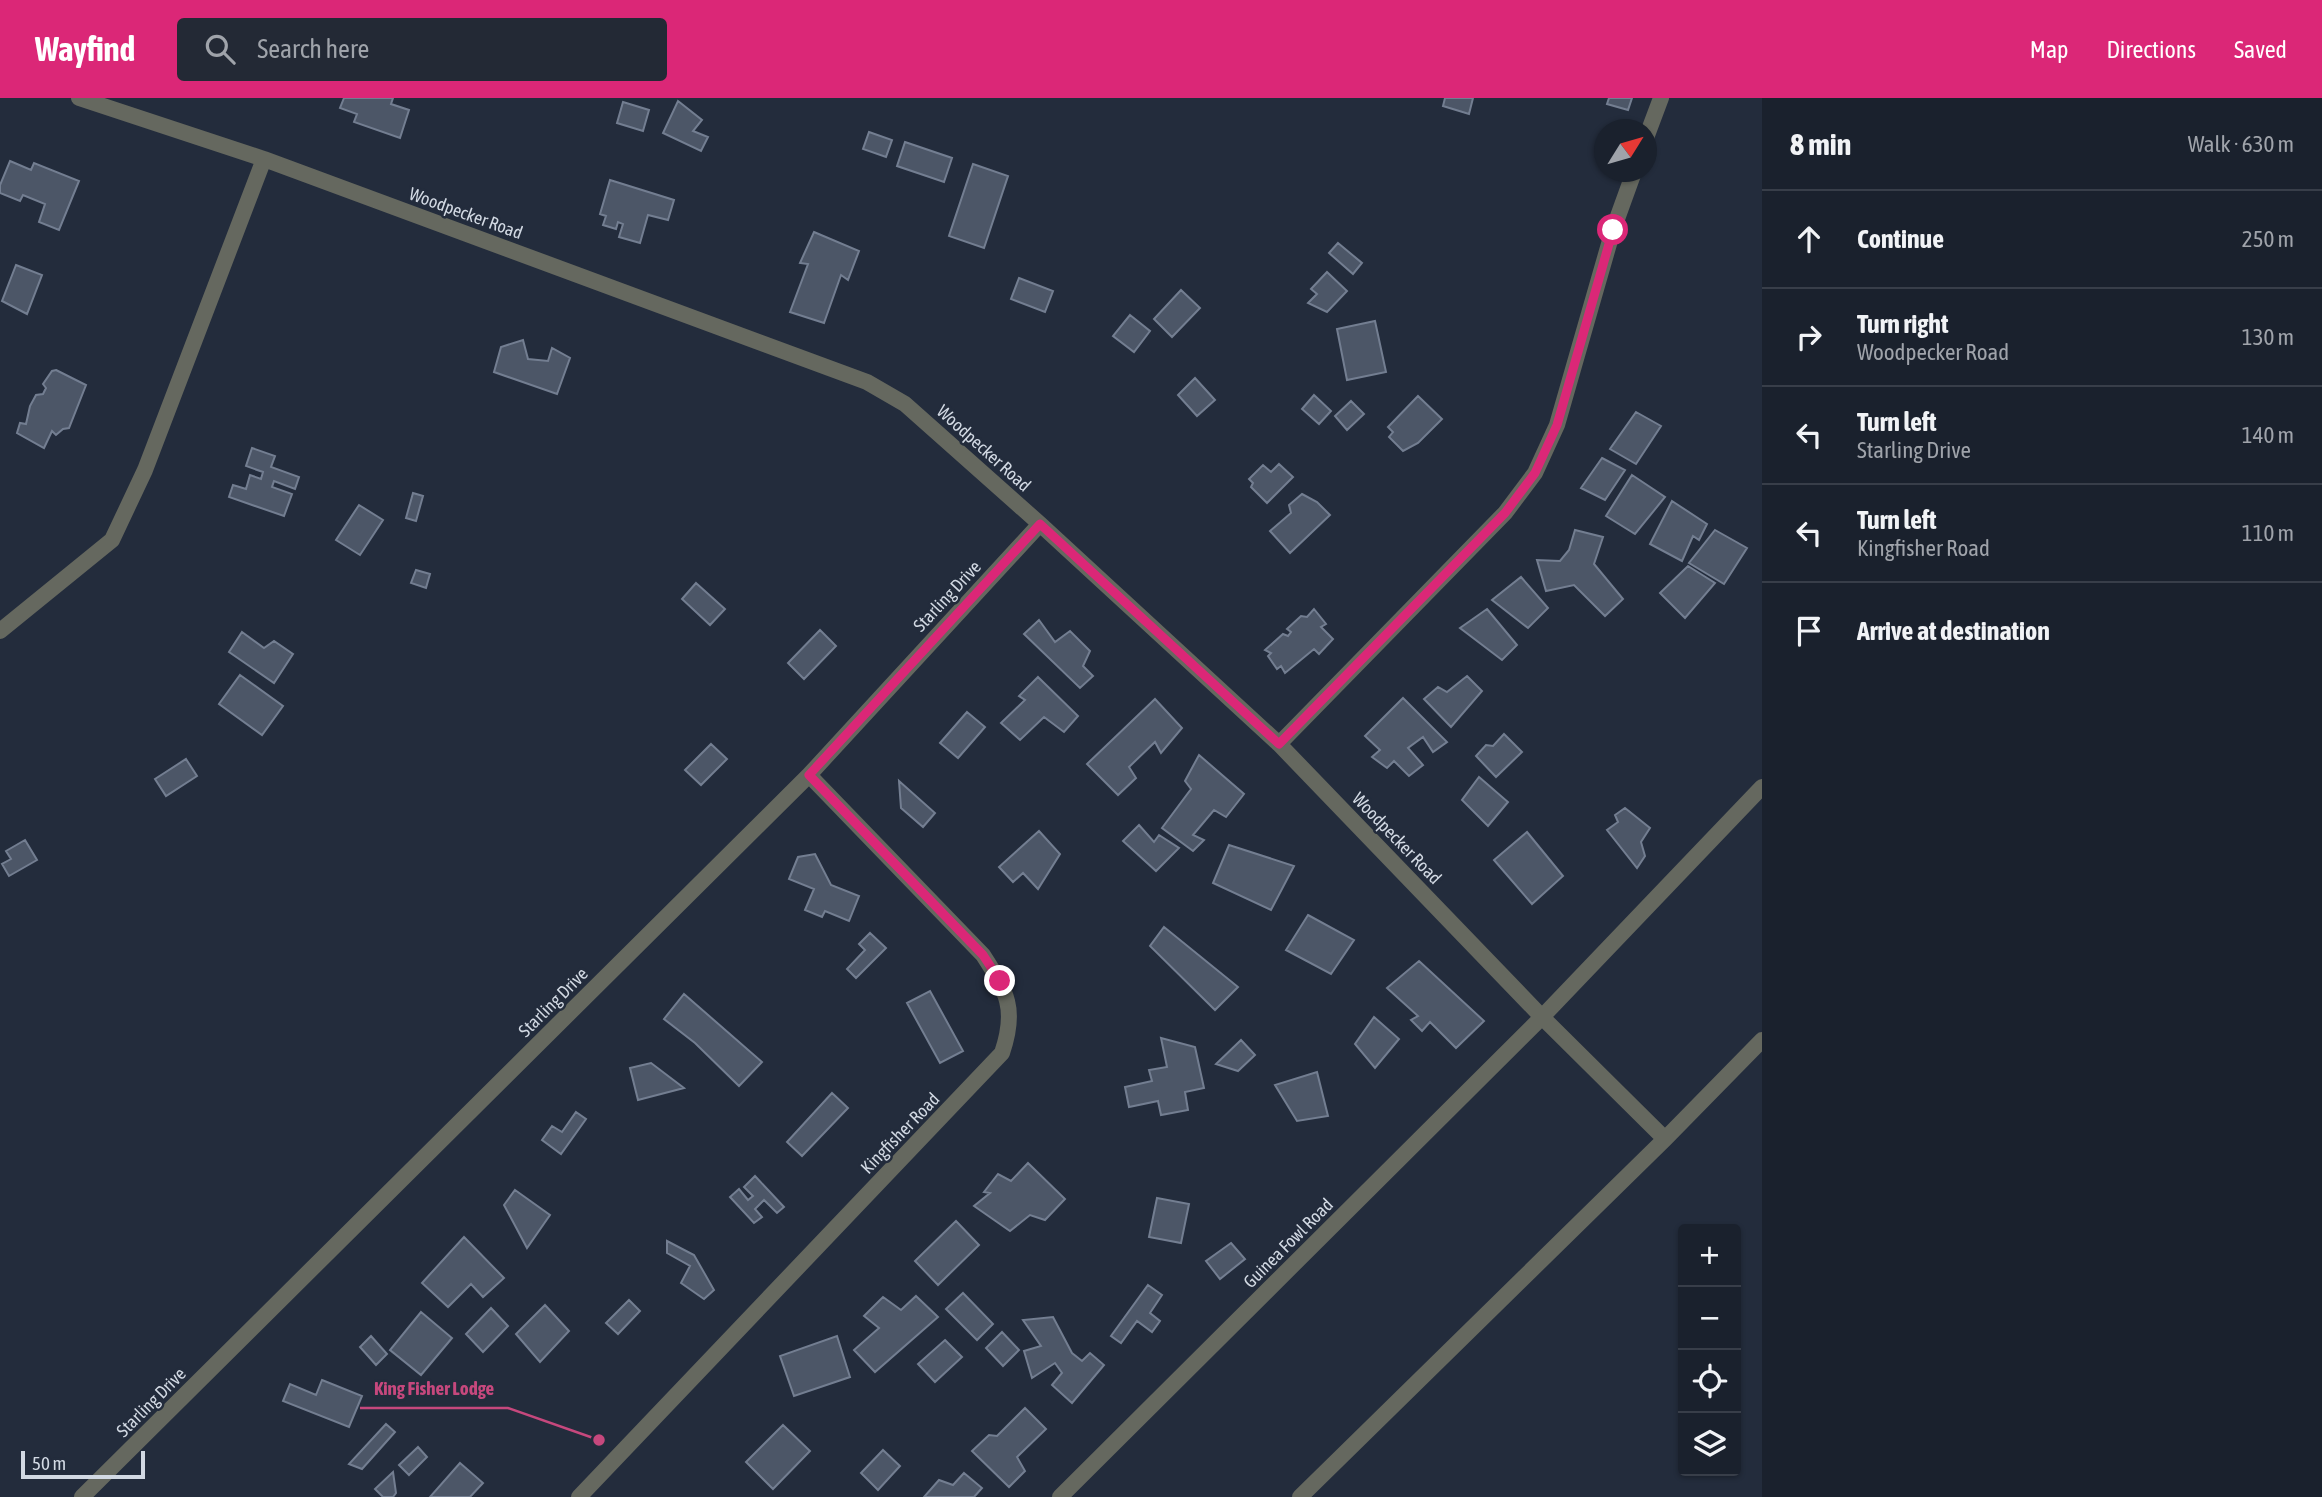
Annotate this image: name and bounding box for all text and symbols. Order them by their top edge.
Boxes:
search box [177,18,667,81]
text: Wayfind [35,30,135,68]
icon: search [201,30,239,68]
text: Search here [257,34,369,64]
text: Map [2030,36,2068,63]
text: Directions [2106,36,2196,63]
text: Saved [2234,36,2287,63]
north arrow [1594,119,1657,182]
text: 8 min [1790,127,1851,161]
text: Walk · 630 m [2188,131,2294,157]
street label: Woodpecker Road [406,183,526,243]
route start [1597,214,1628,245]
icon: ahead [1790,220,1828,258]
text: Continue [1857,224,1944,254]
text: 250 m [2242,226,2294,252]
text: Turn right [1857,309,1948,339]
icon: right [1790,318,1828,356]
text: 130 m [2242,324,2294,350]
text: Woodpecker Road [1857,339,2009,365]
street label: Woodpecker Road [933,400,1035,496]
text: Turn left [1857,407,1937,437]
icon: left [1790,416,1828,454]
text: 140 m [2242,422,2294,448]
text: Starling Drive [1857,437,1971,463]
text: Turn left [1857,505,1937,535]
icon: left [1790,514,1828,552]
text: 110 m [2242,520,2294,546]
text: Kingfisher Road [1857,535,1990,561]
street label: Starling Drive [909,556,985,636]
icon: arrive [1790,612,1828,650]
text: Arrive at destination [1857,616,2050,646]
street label: Woodpecker Road [1348,788,1446,888]
street label: Starling Drive [514,963,592,1041]
route end [984,965,1015,996]
street label: Kingfisher Road [856,1088,944,1178]
street label: Guinea Fowl Road [1239,1194,1337,1292]
map controls [1678,1224,1741,1476]
button: + [1678,1224,1741,1287]
button: − [1678,1287,1741,1350]
button: locate [1678,1350,1741,1413]
street label: Starling Drive [112,1363,190,1441]
callout: King Fisher Lodge [360,1368,508,1408]
text: King Fisher Lodge [374,1377,494,1399]
button: layers [1678,1413,1741,1476]
scale bar [21,1448,145,1480]
text: 50 m [32,1452,66,1474]

